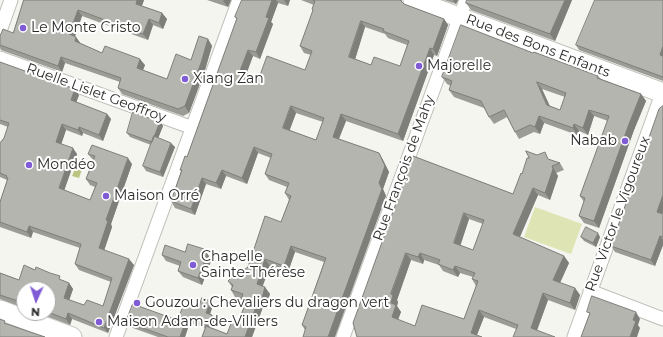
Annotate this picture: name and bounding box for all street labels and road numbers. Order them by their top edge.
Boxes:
street label: Rue des Bons Enfants [464,11,612,81]
street label: Ruelle Lislet Geoffroy [24,60,168,126]
street label: Rue François de Mahy [370,93,438,243]
street label: Rue Victor le Vigoureux [582,134,654,294]

